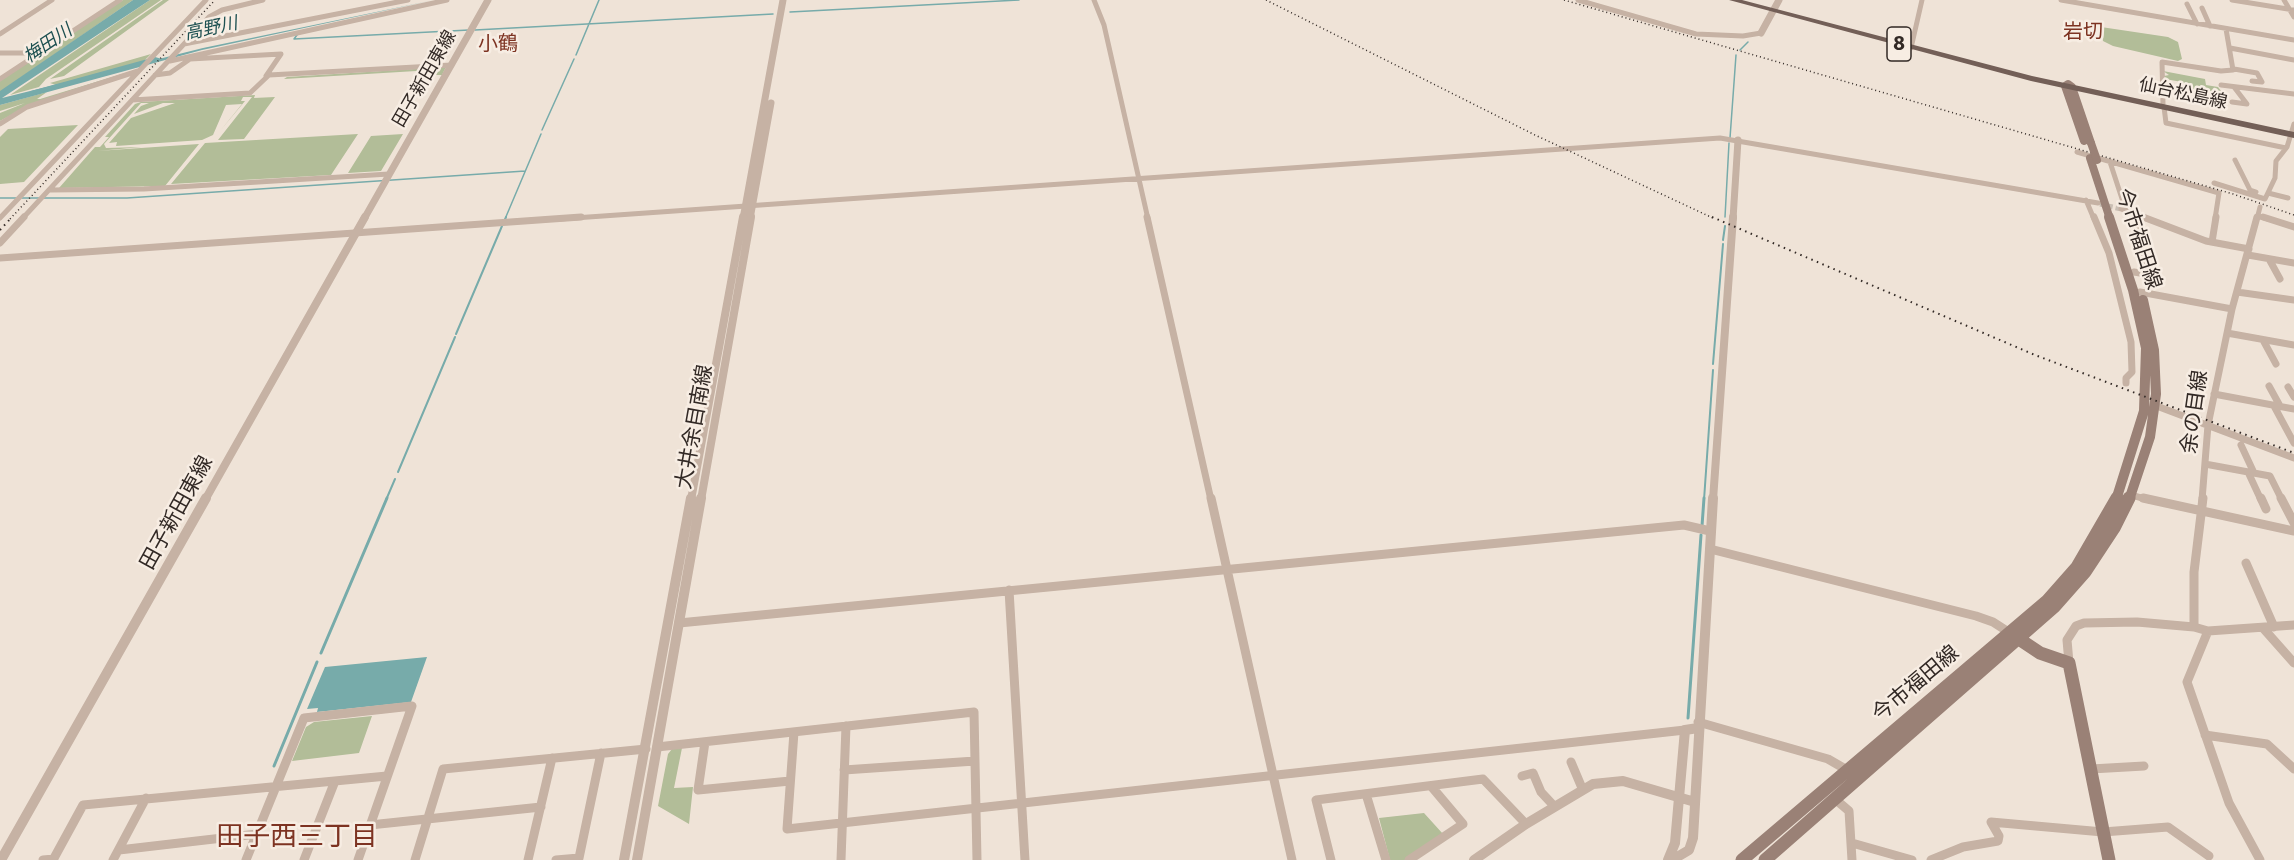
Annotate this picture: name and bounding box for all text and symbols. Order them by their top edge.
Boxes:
water label: 高野川 [182,13,240,45]
water label: 梅田川 [20,20,76,68]
district label: 岩切 [2063,20,2103,44]
street label: 田子新田東線 [389,27,461,131]
road number: 8 [1887,27,1911,61]
district label: 小鶴 [478,32,518,56]
street label: 仙台松島線 [2137,74,2229,114]
street label: 今市福田線 [2110,185,2166,293]
street label: 大井余目南線 [672,363,718,491]
street label: 余の目線 [2177,369,2213,455]
street label: 田子新田東線 [135,452,219,574]
street label: 今市福田線 [1868,641,1964,727]
district label: 田子西三丁目 [216,821,378,853]

